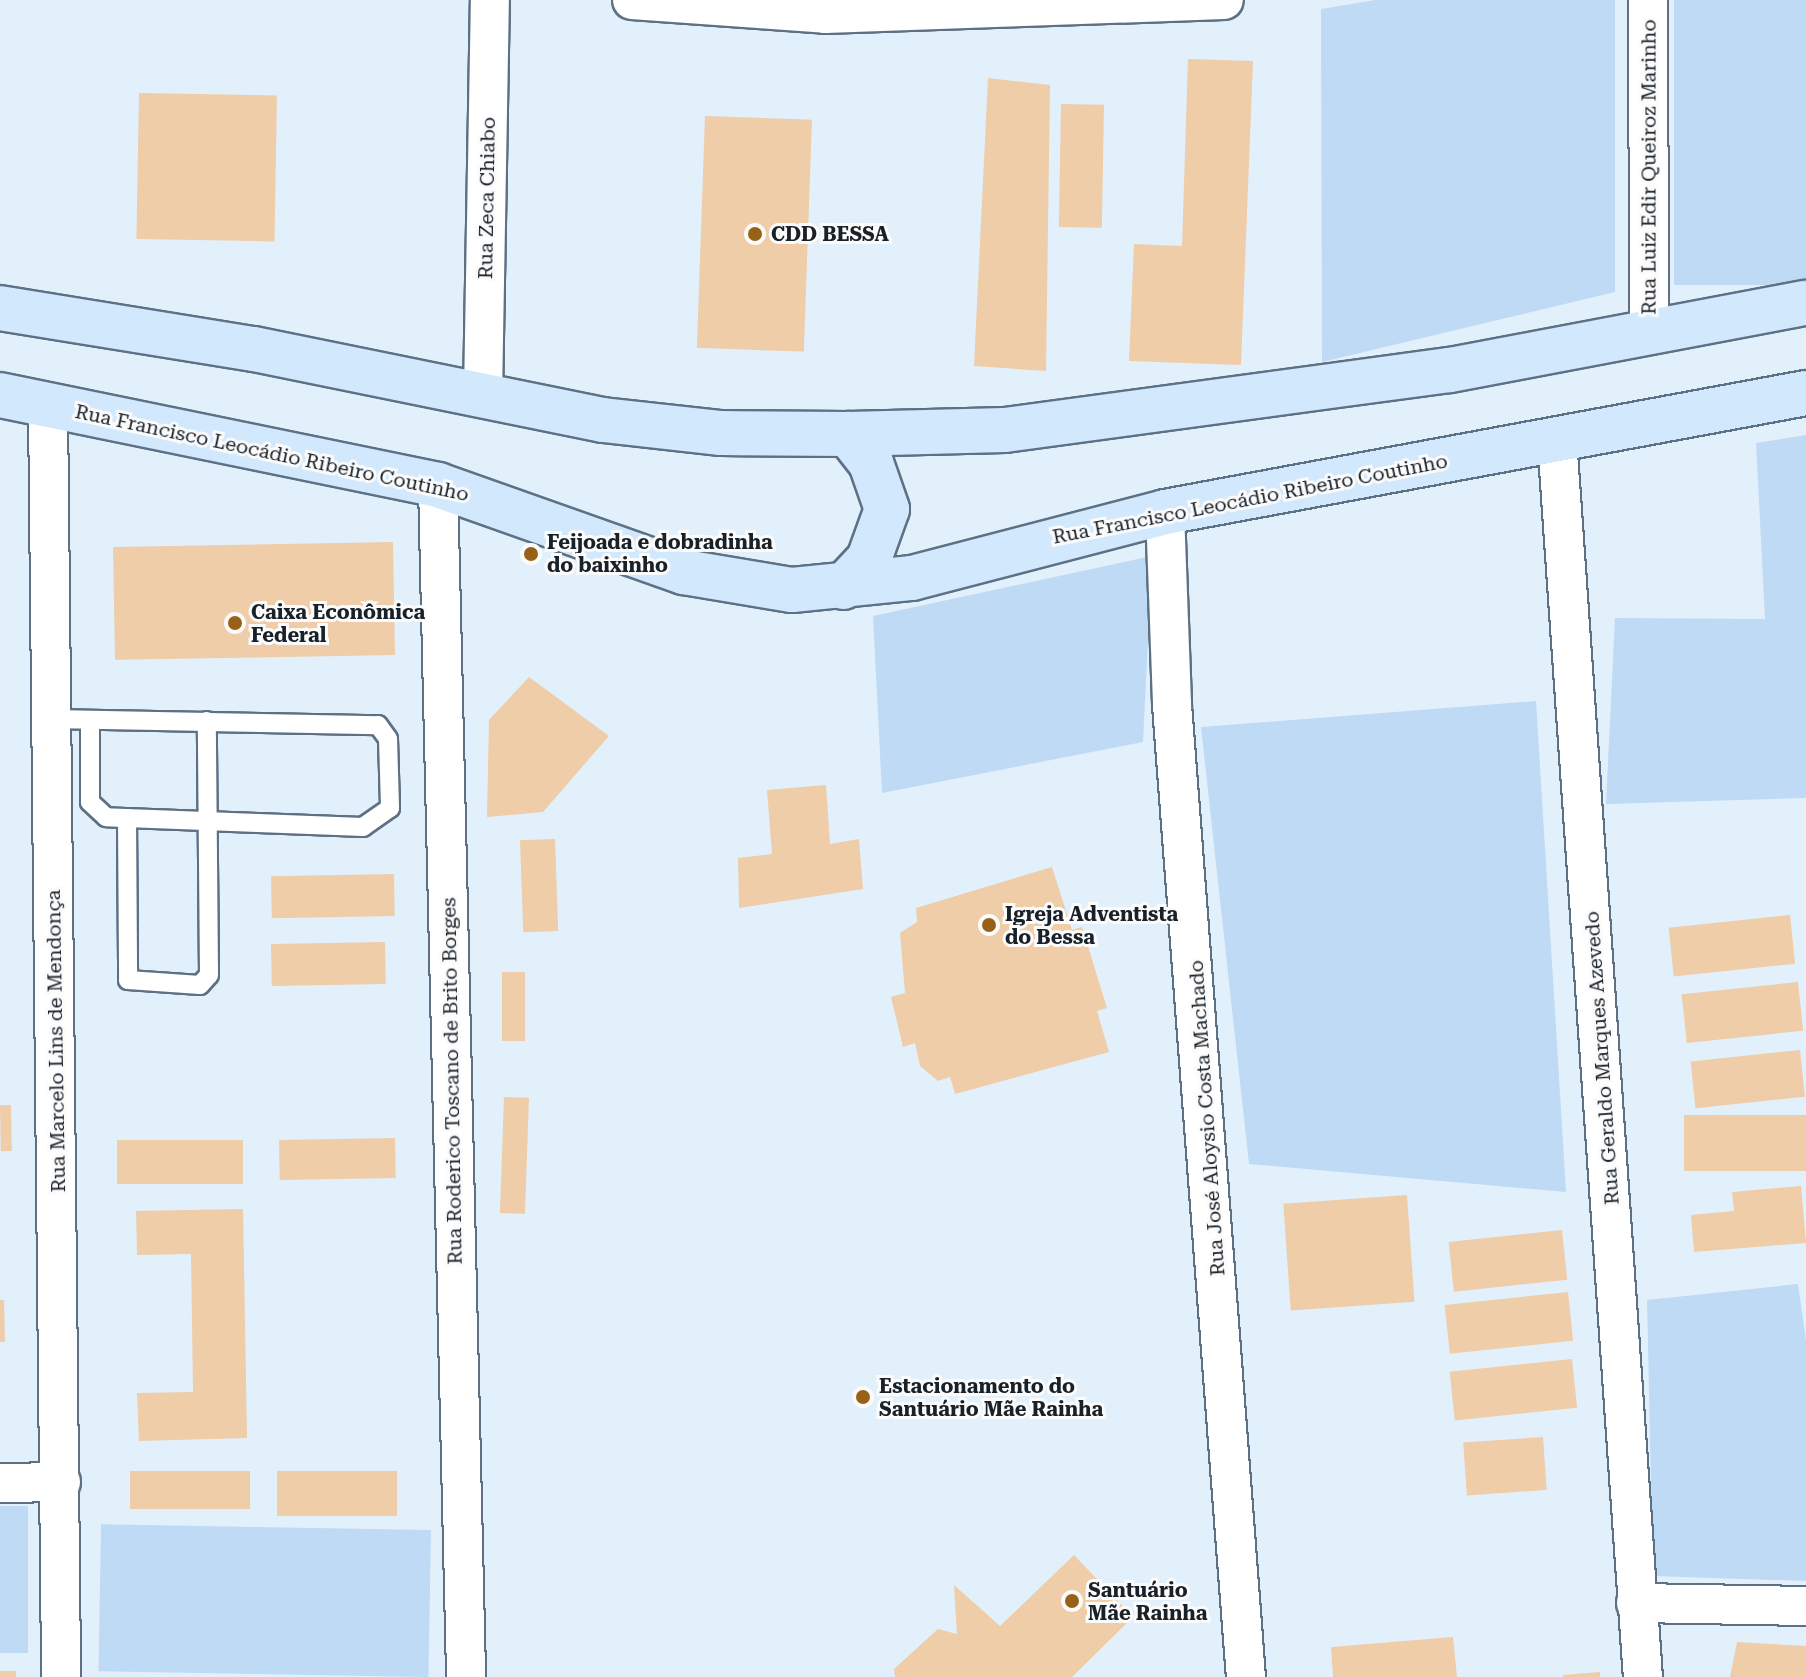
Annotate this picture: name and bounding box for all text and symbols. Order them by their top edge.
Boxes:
street label: Rua Luiz Edir Queiroz Marinho [1637,19,1661,315]
street label: Rua Zeca Chiabo [474,117,500,279]
place label: CDD BESSA [771,222,889,246]
marker: CDD BESSA [746,225,764,243]
street label: Rua Francisco Leocádio Ribeiro Coutinho [73,399,471,507]
street label: Rua Francisco Leocádio Ribeiro Coutinho [1050,449,1450,549]
place label: Feijoada e dobradinha do baixinho [547,530,773,577]
marker: Feijoada e dobradinha do baixinho [522,545,540,563]
place label: Caixa Econômica Federal [251,600,425,647]
marker: Caixa Econômica Federal [226,614,244,632]
street label: Rua Marcelo Lins de Mendonça [41,889,71,1193]
street label: Rua Roderico Toscano de Brito Borges [437,897,467,1265]
place label: Igreja Adventista do Bessa [1005,902,1178,949]
street label: Rua Geraldo Marques Azevedo [1580,910,1624,1206]
marker: Igreja Adventista do Bessa [980,916,998,934]
street label: Rua José Aloysio Costa Machado [1184,959,1230,1277]
place label: Estacionamento do Santuário Mãe Rainha [879,1374,1103,1421]
marker: Estacionamento do Santuário Mãe Rainha [854,1388,872,1406]
place label: Santuário Mãe Rainha [1088,1578,1207,1625]
marker: Santuário Mãe Rainha [1063,1592,1081,1610]

